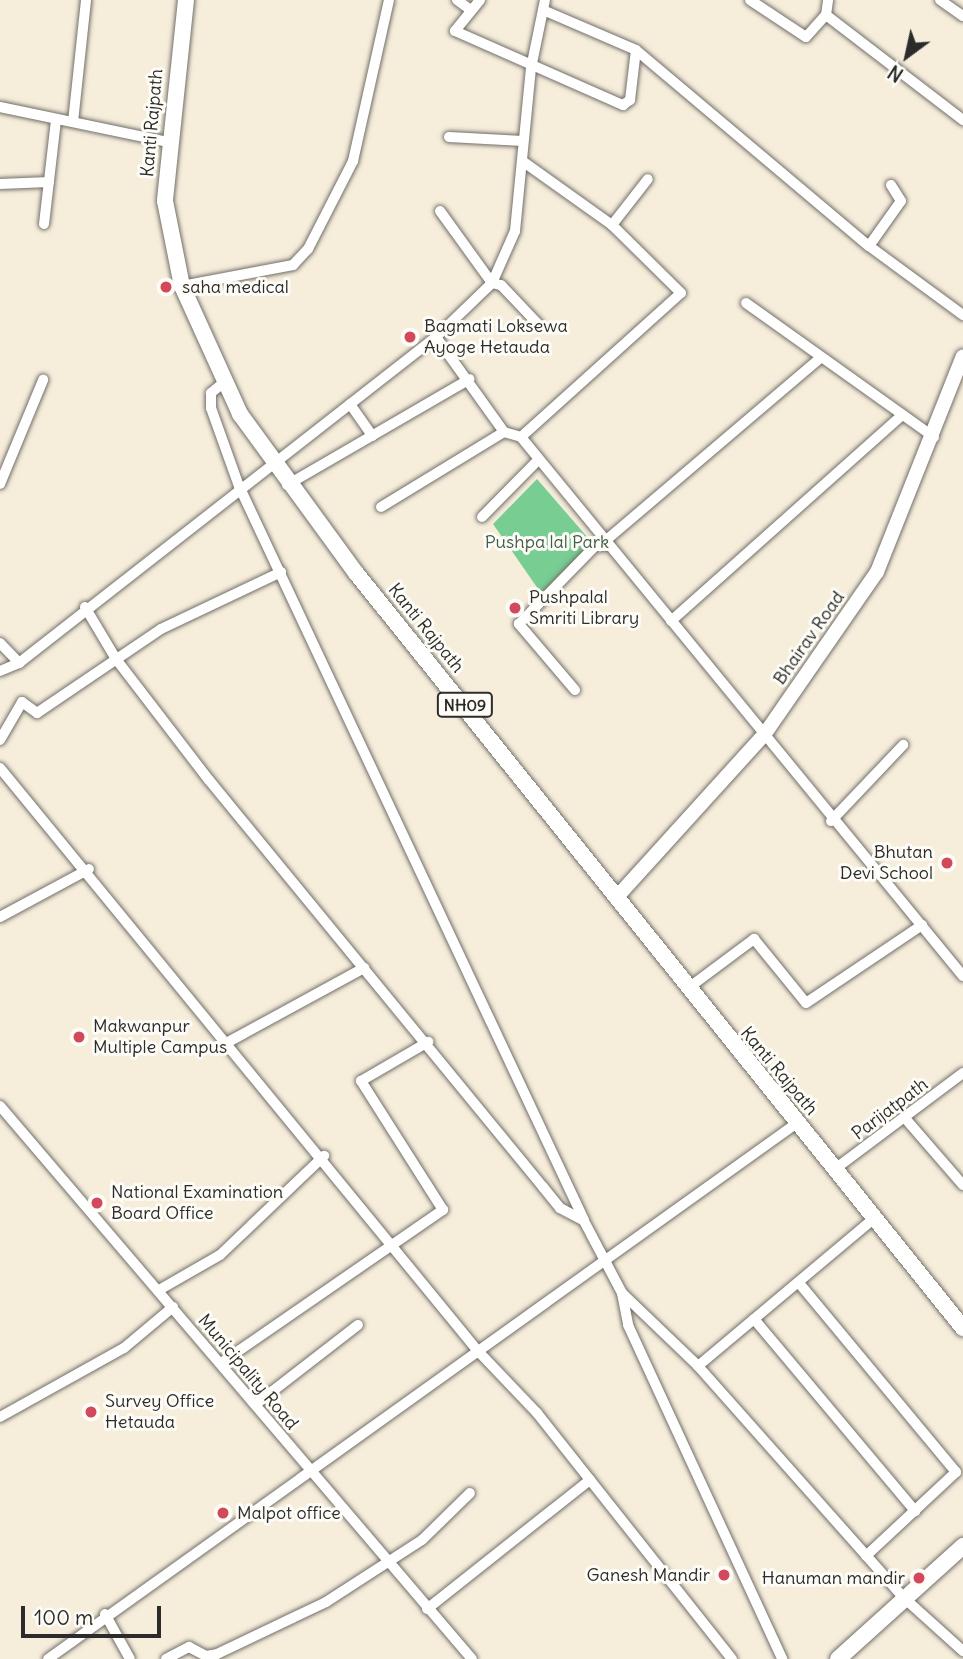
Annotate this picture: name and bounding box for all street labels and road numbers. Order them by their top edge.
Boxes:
street label: Kanti Rajpath [137,68,167,178]
street label: Kanti Rajpath [383,579,469,677]
street label: Bhairav Road [769,587,849,689]
road number: NH09 [435,692,495,718]
street label: Kanti Rajpath [736,1022,822,1120]
street label: Parijatpath [848,1073,932,1145]
street label: Municipality Road [193,1310,303,1434]

